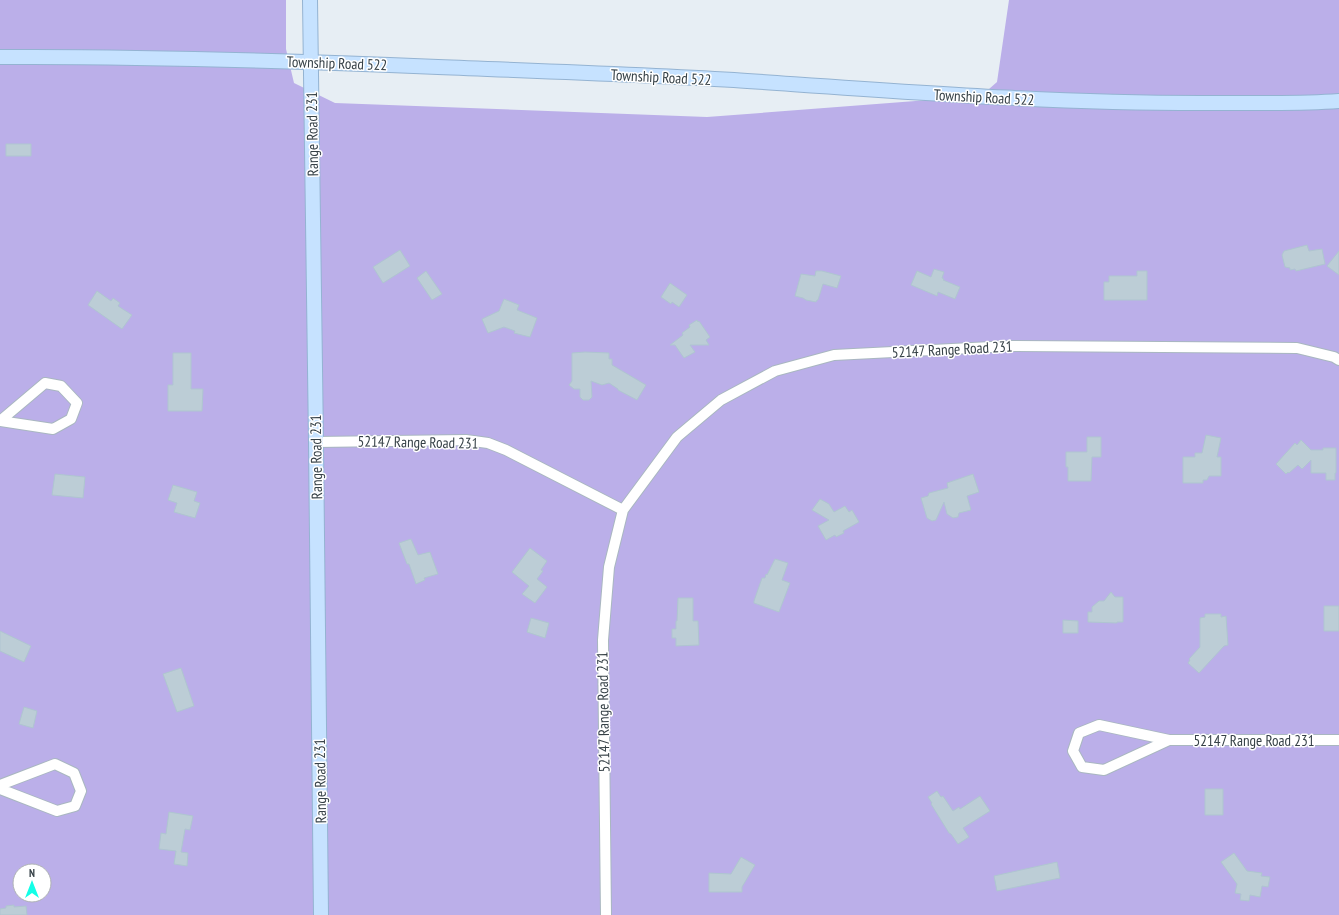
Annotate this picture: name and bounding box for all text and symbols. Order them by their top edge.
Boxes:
street label: Township Road 522 [286,52,388,74]
street label: Township Road 522 [610,65,712,89]
street label: Township Road 522 [933,85,1035,109]
street label: Range Road 231 [302,92,322,176]
street label: 52147 Range Road 231 [891,336,1013,362]
street label: Range Road 231 [306,415,326,499]
street label: 52147 Range Road 231 [357,431,479,453]
street label: 52147 Range Road 231 [592,651,614,773]
street label: 52147 Range Road 231 [1194,731,1314,750]
street label: Range Road 231 [310,739,330,823]
north arrow [12,863,52,903]
text: N [29,866,35,880]

